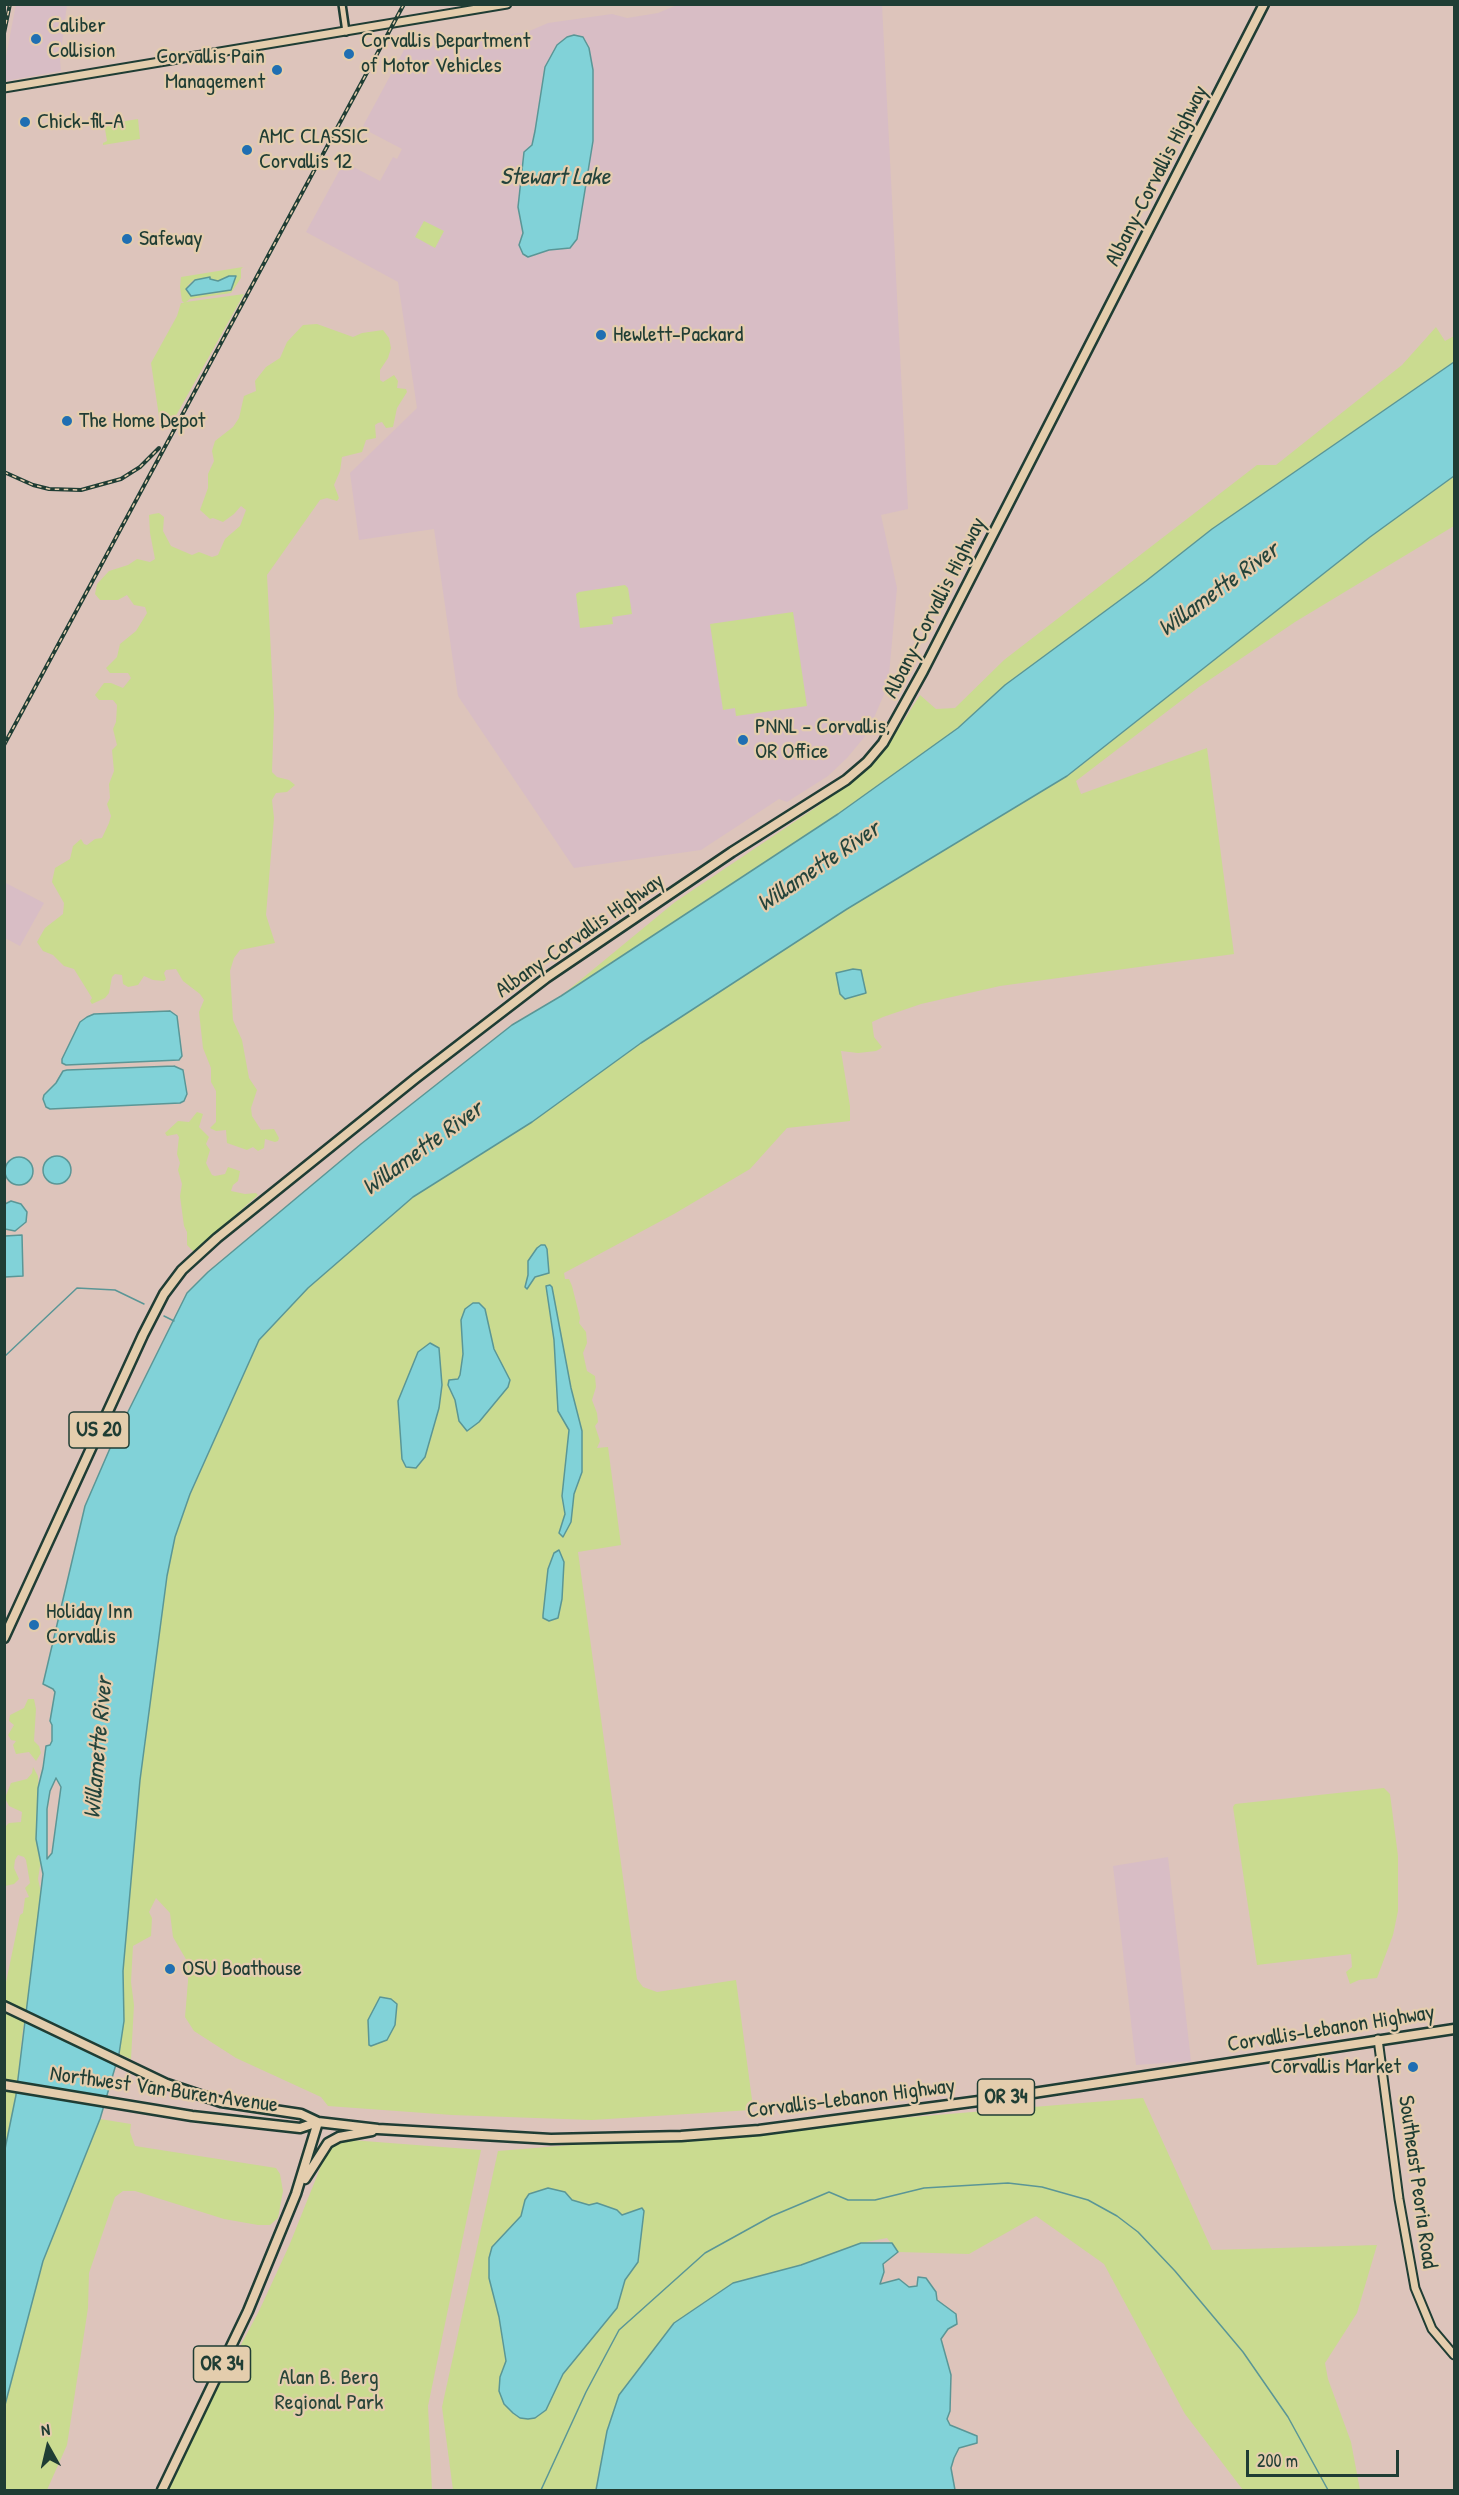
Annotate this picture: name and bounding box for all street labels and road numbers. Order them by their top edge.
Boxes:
street label: Albany-Corvallis Highway [1100,81,1214,271]
street label: Albany-Corvallis Highway [878,513,992,703]
street label: Albany-Corvallis Highway [491,868,669,1004]
road number: US 20 [69,1412,129,1448]
street label: Corvallis-Lebanon Highway [1226,2000,1436,2058]
street label: Northwest Van Buren Avenue [48,2061,280,2119]
street label: Corvallis-Lebanon Highway [745,2073,957,2125]
road number: OR 34 [978,2079,1034,2115]
street label: Southeast Peoria Road [1392,2094,1442,2270]
road number: OR 34 [194,2346,250,2382]

